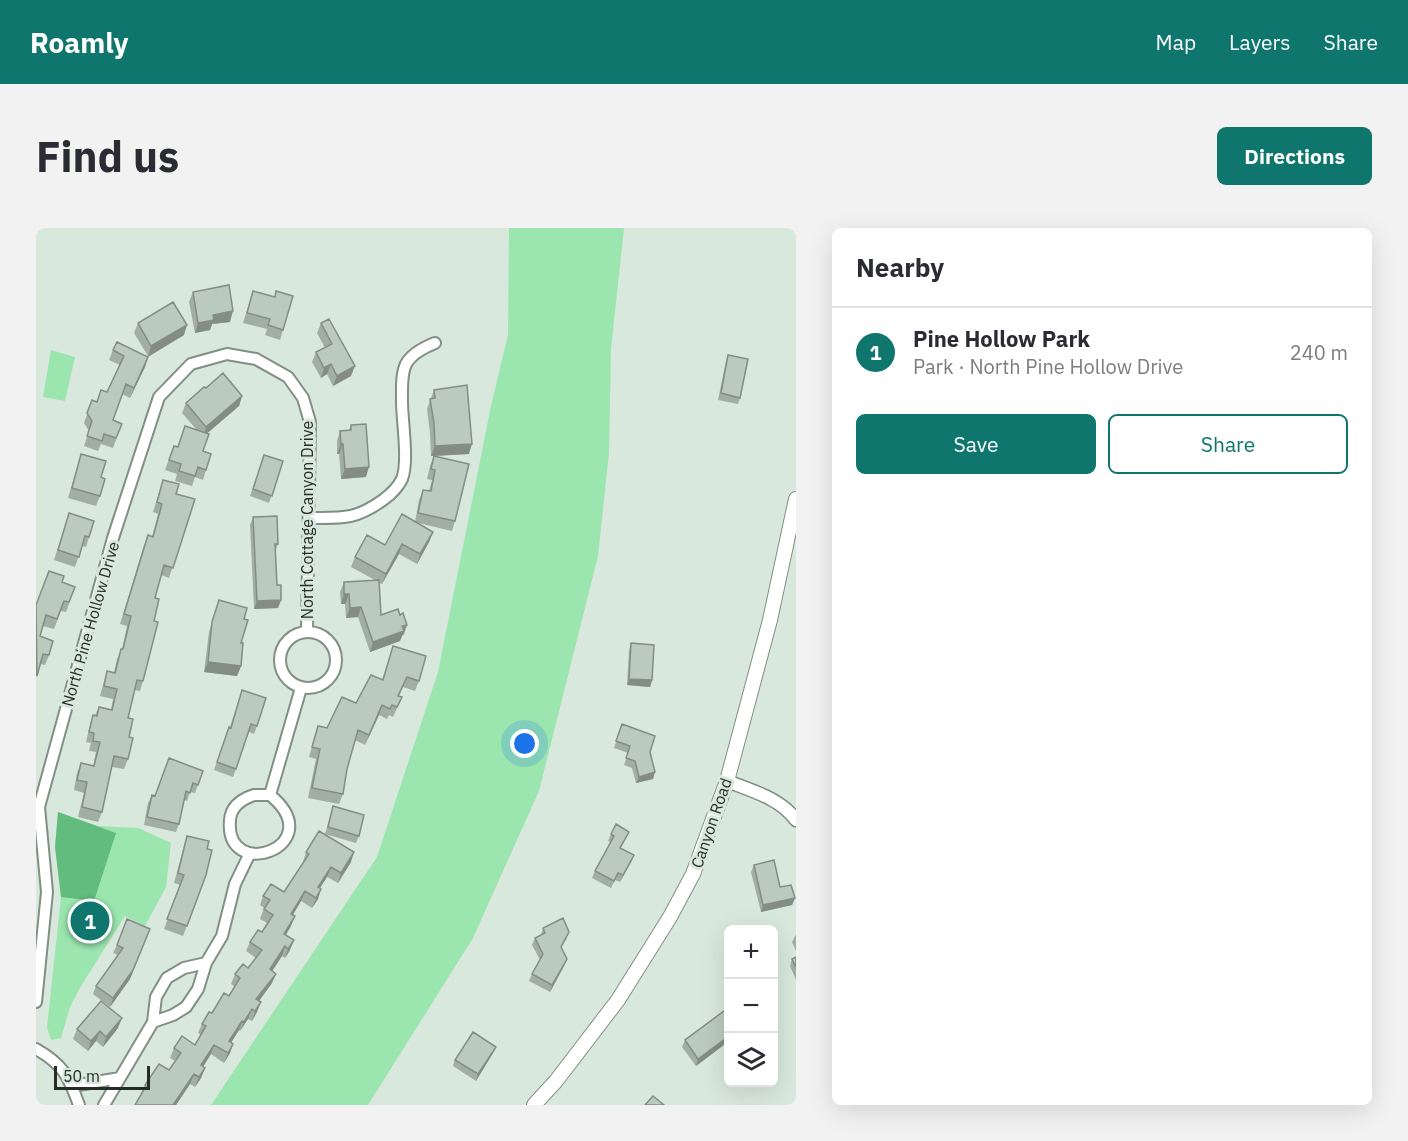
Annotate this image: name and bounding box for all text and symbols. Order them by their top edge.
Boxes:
text: Roamly [30,24,128,61]
text: Map [1156,28,1196,56]
text: Layers [1229,28,1291,56]
text: Share [1324,28,1378,56]
button: Directions [1217,127,1372,185]
text: Find us [36,129,179,184]
text: Nearby [856,250,944,284]
text: Pine Hollow Park [913,324,1090,353]
text: 1 [870,339,882,366]
text: 240 m [1290,339,1348,366]
text: Park · North Pine Hollow Drive [913,353,1183,380]
button: Save [856,414,1096,474]
button: Share [1108,414,1348,474]
street label: North Cottage Canyon Drive [297,421,317,619]
street label: North Pine Hollow Drive [57,539,123,709]
your location [510,729,539,758]
street label: Canyon Road [686,775,736,871]
pin: 1 [70,898,110,944]
map controls [724,925,778,1087]
button: + [724,925,778,979]
button: − [724,979,778,1033]
button: layers [724,1033,778,1087]
scale bar [54,1063,150,1090]
text: 50 m [63,1066,100,1086]

